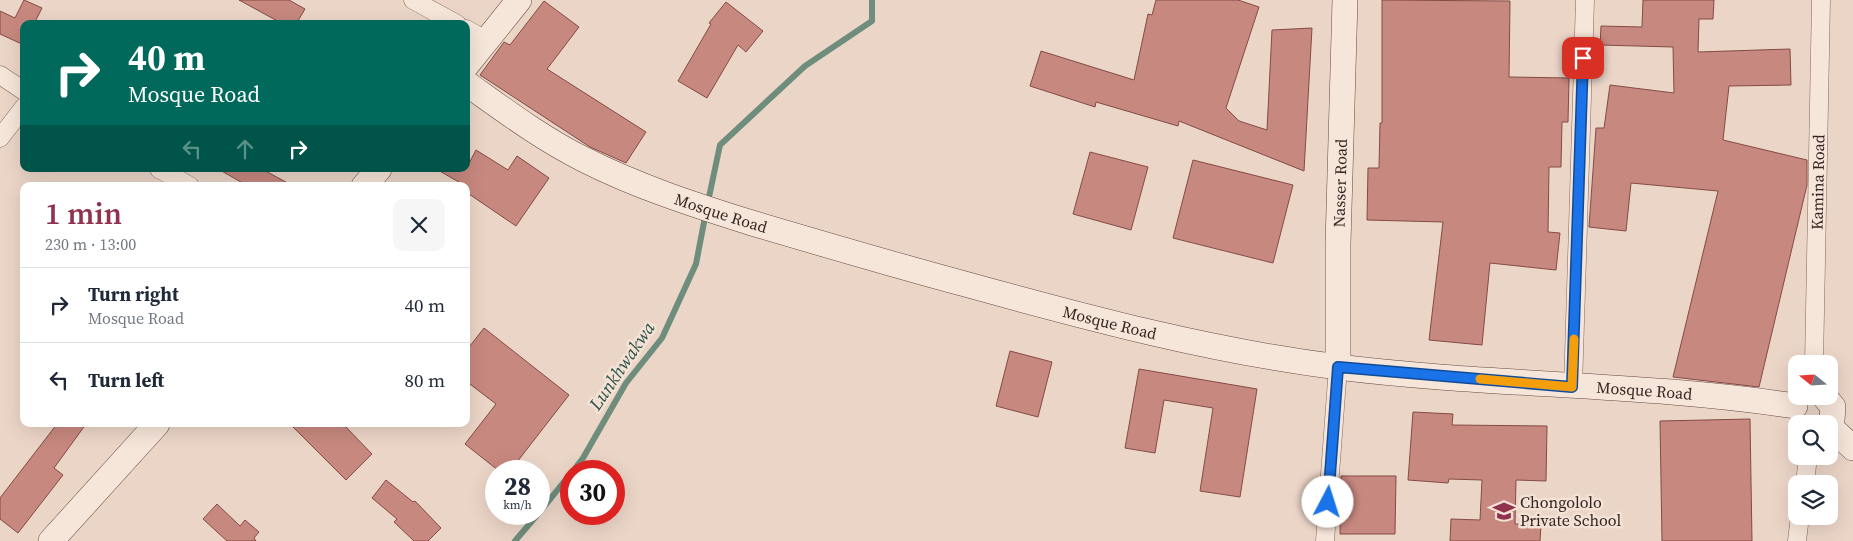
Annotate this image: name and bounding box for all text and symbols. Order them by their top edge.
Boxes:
text: 40 m [128,34,205,82]
pin [1562,37,1604,79]
icon: right [45,40,110,105]
icon: arrive [1569,44,1597,72]
text: Mosque Road [128,79,260,109]
street label: Kamina Road [1806,134,1829,230]
icon: left [178,135,206,163]
icon: ahead [231,135,259,163]
icon: right [284,135,312,163]
street label: Nasser Road [1327,138,1352,228]
street label: Mosque Road [672,188,770,238]
text: 1 min [45,193,122,234]
button: close [393,199,445,251]
text: 230 m · 13:00 [45,233,136,255]
text: Turn right [88,281,179,307]
icon: right [45,291,73,319]
text: 40 m [404,292,445,318]
street label: Mosque Road [1060,300,1159,344]
text: Mosque Road [88,307,184,329]
water label: Lunkhwakwa [582,316,661,416]
north arrow [1788,355,1838,405]
map controls [1788,355,1838,525]
icon: left [45,366,73,394]
text: Turn left [88,367,164,393]
text: 80 m [404,367,445,393]
street label: Mosque Road [1596,376,1693,405]
button: search [1788,415,1838,465]
speed limit sign: 30 [560,460,625,525]
text: 28 [504,469,531,503]
position arrow [1301,475,1353,527]
button: layers [1788,475,1838,525]
place label: Chongololo Private School [1520,491,1621,531]
text: km/h [503,497,532,513]
school or university icon: Chongololo Private School [1491,498,1517,524]

